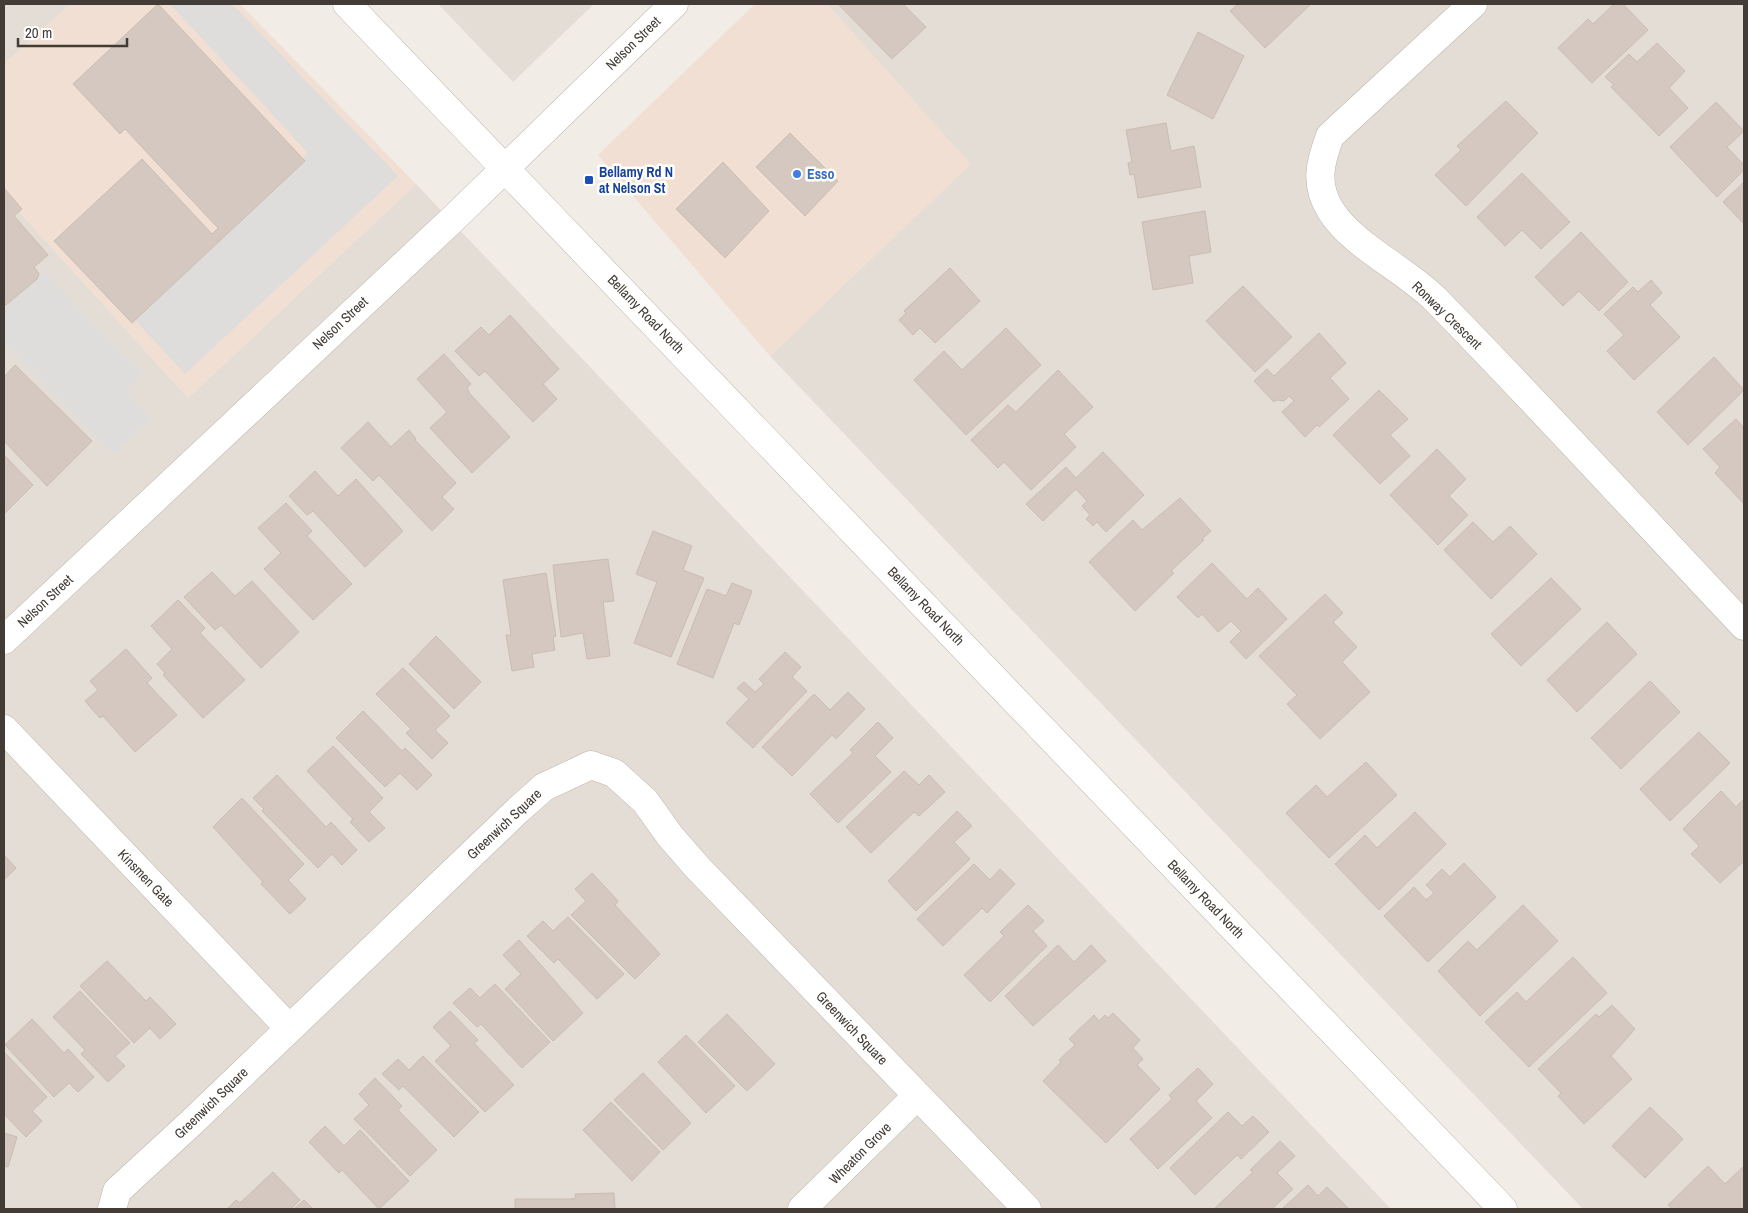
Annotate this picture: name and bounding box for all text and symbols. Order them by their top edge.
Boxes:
street label: Nelson Street [602,12,664,74]
scale bar [18,15,126,47]
text: 20 m [25,22,52,43]
place label: Bellamy Rd N at Nelson St [599,163,673,197]
place label: Esso [807,165,834,183]
marker: Esso [791,168,803,180]
marker: Bellamy Rd N at Nelson St [583,174,595,186]
street label: Bellamy Road North [604,271,688,357]
street label: Ronway Crescent [1408,277,1486,353]
street label: Nelson Street [308,293,372,353]
street label: Bellamy Road North [884,563,968,649]
street label: Nelson Street [13,571,77,631]
street label: Greenwich Square [463,785,545,863]
street label: Kinsmen Gate [114,845,178,911]
street label: Bellamy Road North [1164,856,1248,942]
street label: Greenwich Square [812,987,892,1069]
street label: Greenwich Square [170,1063,252,1143]
street label: Wheaton Grove [825,1118,895,1188]

